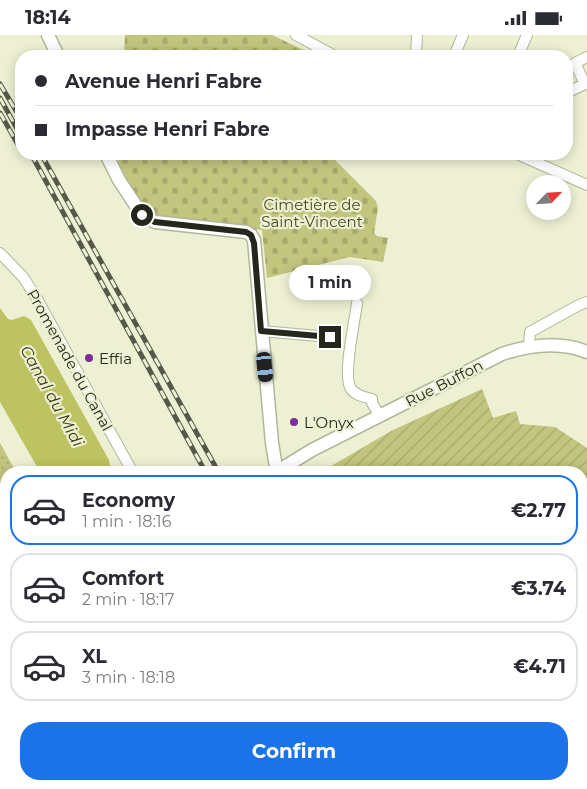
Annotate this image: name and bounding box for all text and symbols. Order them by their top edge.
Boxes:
text: 18:14 [25,6,71,29]
text: Avenue Henri Fabre [65,70,262,93]
text: Impasse Henri Fabre [65,118,270,141]
north arrow [526,175,571,220]
map controls [526,175,571,220]
park label: Cimetière de Saint-Vincent [261,195,363,231]
route start [131,204,153,226]
callout: 1 min [289,265,371,299]
text: 1 min [308,273,352,292]
street label: Promenade du Canal [23,286,117,434]
route end [319,326,341,348]
water label: Canal du Midi [16,342,88,450]
place label: Effia [99,349,132,368]
car [255,351,274,383]
marker: Effia [83,352,95,364]
street label: Rue Buffon [402,355,486,411]
place label: L'Onyx [304,413,354,432]
marker: L'Onyx [288,416,300,428]
icon: car [22,488,67,533]
text: Economy [82,489,175,512]
text: €2.77 [511,499,566,522]
text: 1 min · 18:16 [82,512,171,531]
icon: car [22,566,67,611]
text: Comfort [82,567,164,590]
text: €3.74 [511,577,566,600]
text: 2 min · 18:17 [82,590,174,609]
icon: car [22,644,67,689]
text: XL [82,645,107,668]
text: €4.71 [513,655,566,678]
text: 3 min · 18:18 [82,668,175,687]
button: Confirm [20,722,568,780]

